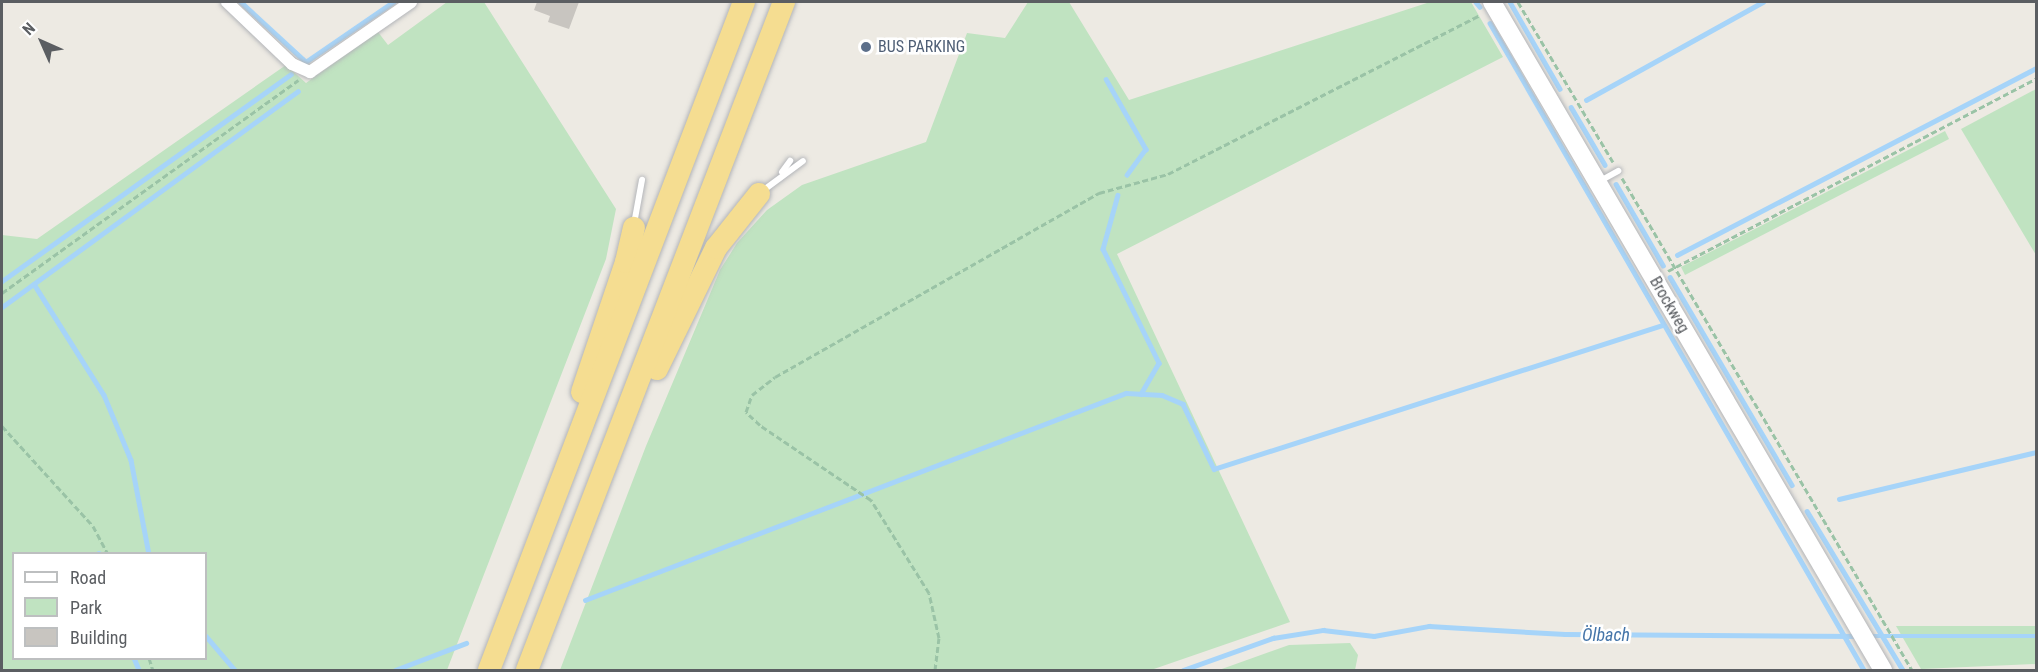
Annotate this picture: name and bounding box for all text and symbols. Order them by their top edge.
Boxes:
north arrow [12,12,72,72]
text: N [19,19,39,39]
place label: BUS PARKING [878,37,965,57]
marker: BUS PARKING [859,40,873,54]
street label: Brockweg [1645,273,1693,337]
legend [12,552,207,660]
text: Road [70,567,106,588]
text: Park [70,597,102,618]
water label: Ölbach [1582,624,1630,646]
text: Building [70,627,127,648]

